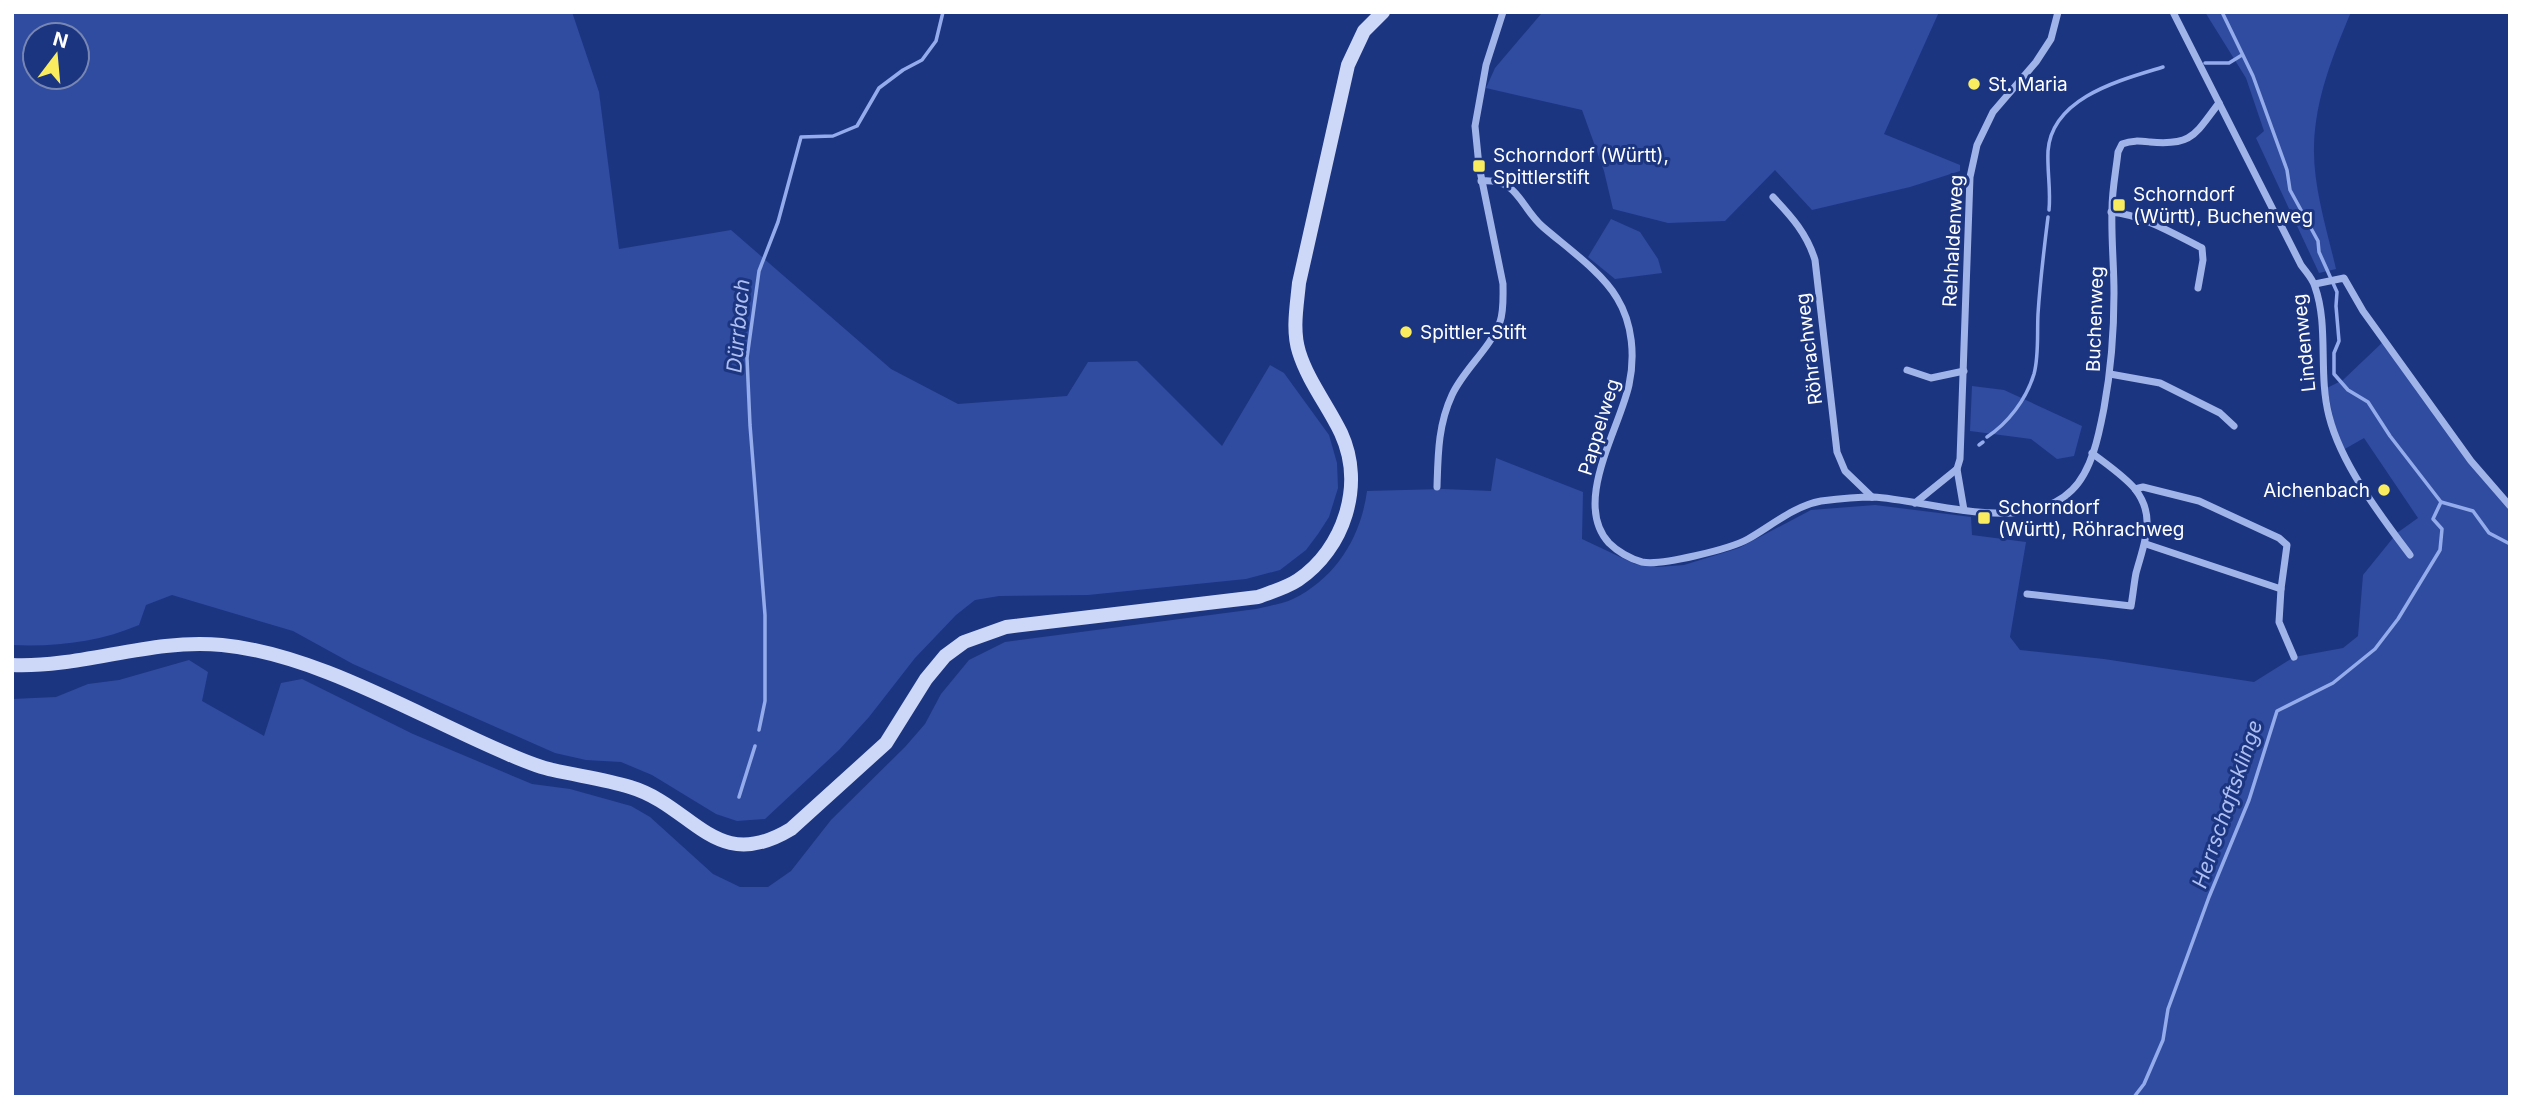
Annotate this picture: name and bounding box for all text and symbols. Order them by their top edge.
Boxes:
north arrow [21,21,91,91]
text: N [50,27,71,53]
place label: St. Maria [1988,73,2068,96]
marker: St. Maria [1966,76,1982,92]
place label: Schorndorf (Württ), Spittlerstift [1493,144,1669,189]
marker: Schorndorf (Württ), Spittlerstift [1471,158,1487,174]
street label: Rehhaldenweg [1938,174,1968,308]
place label: Schorndorf (Württ), Buchenweg [2133,183,2313,228]
marker: Schorndorf (Württ), Buchenweg [2111,197,2127,213]
street label: Buchenweg [2082,266,2108,372]
water label: Dürrbach [721,278,755,374]
street label: Röhrachweg [1791,292,1827,406]
street label: Lindenweg [2287,293,2321,393]
place label: Spittler-Stift [1420,321,1527,344]
marker: Spittler-Stift [1398,324,1414,340]
street label: Pappelweg [1573,376,1625,478]
place label: Aichenbach [2263,479,2370,502]
marker: Aichenbach [2376,482,2392,498]
place label: Schorndorf (Württ), Röhrachweg [1998,496,2184,541]
marker: Schorndorf (Württ), Röhrachweg [1976,510,1992,526]
water label: Herrschaftsklinge [2186,717,2268,891]

